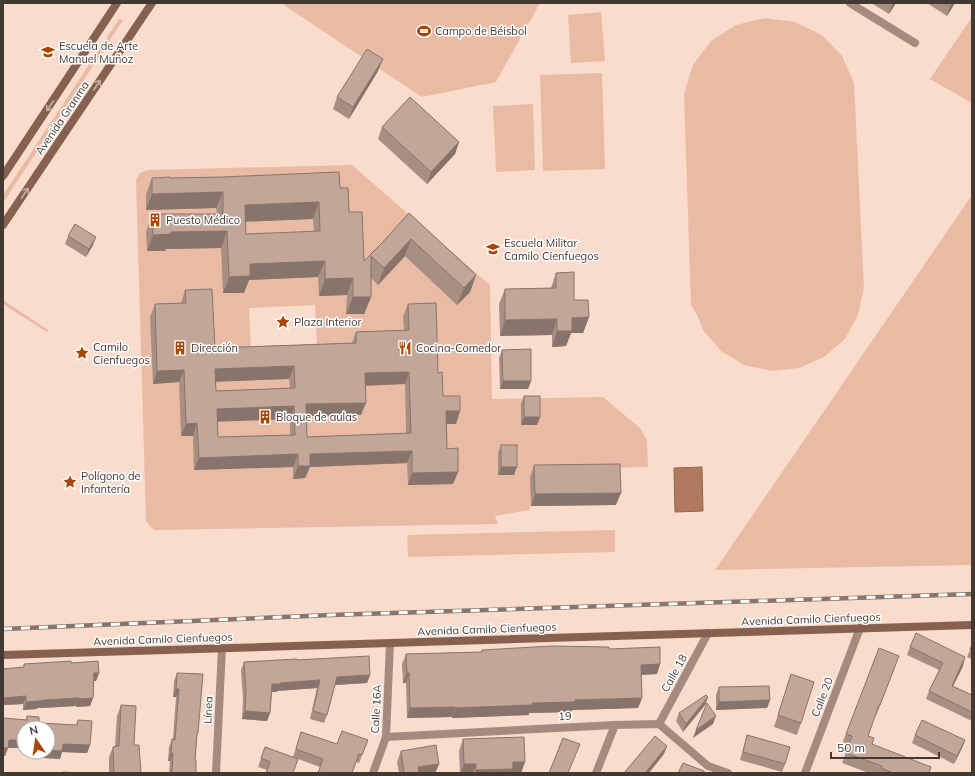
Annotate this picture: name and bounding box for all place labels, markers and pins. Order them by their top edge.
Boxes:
sports icon: Campo de Béisbol [416,23,432,39]
place label: Campo de Béisbol [435,24,527,38]
place label: Escuela de Arte Manuel Muñoz [59,39,138,66]
school or university icon: Escuela de Arte Manuel Muñoz [40,44,56,60]
building icon: Puesto Médico [147,212,163,228]
place label: Puesto Médico [166,213,240,227]
place label: Escuela Militar Camilo Cienfuegos [504,236,599,263]
school or university icon: Escuela Militar Camilo Cienfuegos [485,241,501,257]
place icon: Plaza Interior [275,314,291,330]
place label: Plaza Interior [294,315,361,329]
place label: Camilo Cienfuegos [93,340,150,367]
building icon: Dirección [172,340,188,356]
restaurant icon: Cocina-Comedor [397,340,413,356]
place label: Dirección [191,341,238,355]
place label: Cocina-Comedor [416,341,501,355]
place icon: Camilo Cienfuegos [74,345,90,361]
building icon: Bloque de aulas [257,409,273,425]
place label: Bloque de aulas [276,410,357,424]
place label: Polígono de Infantería [81,469,141,496]
place icon: Polígono de Infantería [62,474,78,490]

